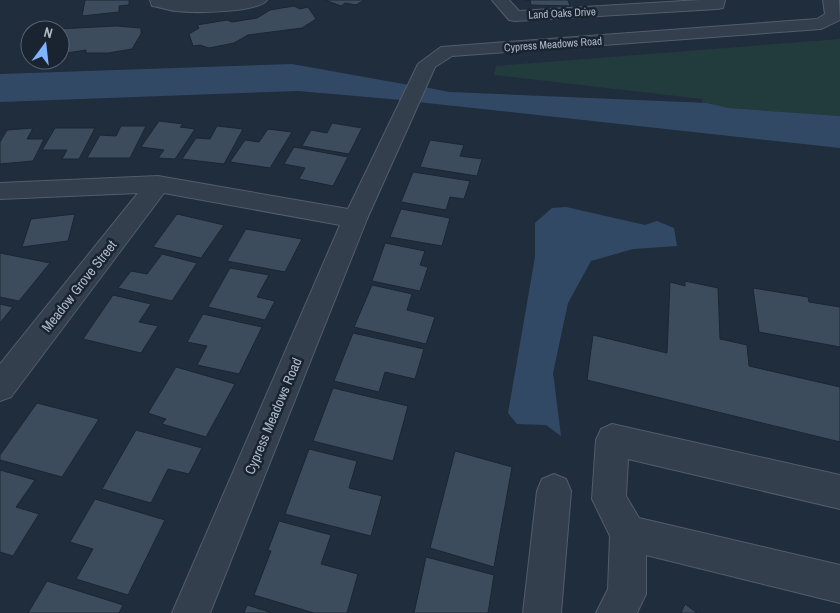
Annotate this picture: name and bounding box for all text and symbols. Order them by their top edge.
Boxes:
street label: Land Oaks Drive [528,4,596,22]
north arrow [20,20,70,70]
text: N [42,23,55,42]
street label: Cypress Meadows Road [503,34,603,54]
street label: Meadow Grove Street [38,236,120,336]
street label: Cypress Meadows Road [240,355,306,477]

